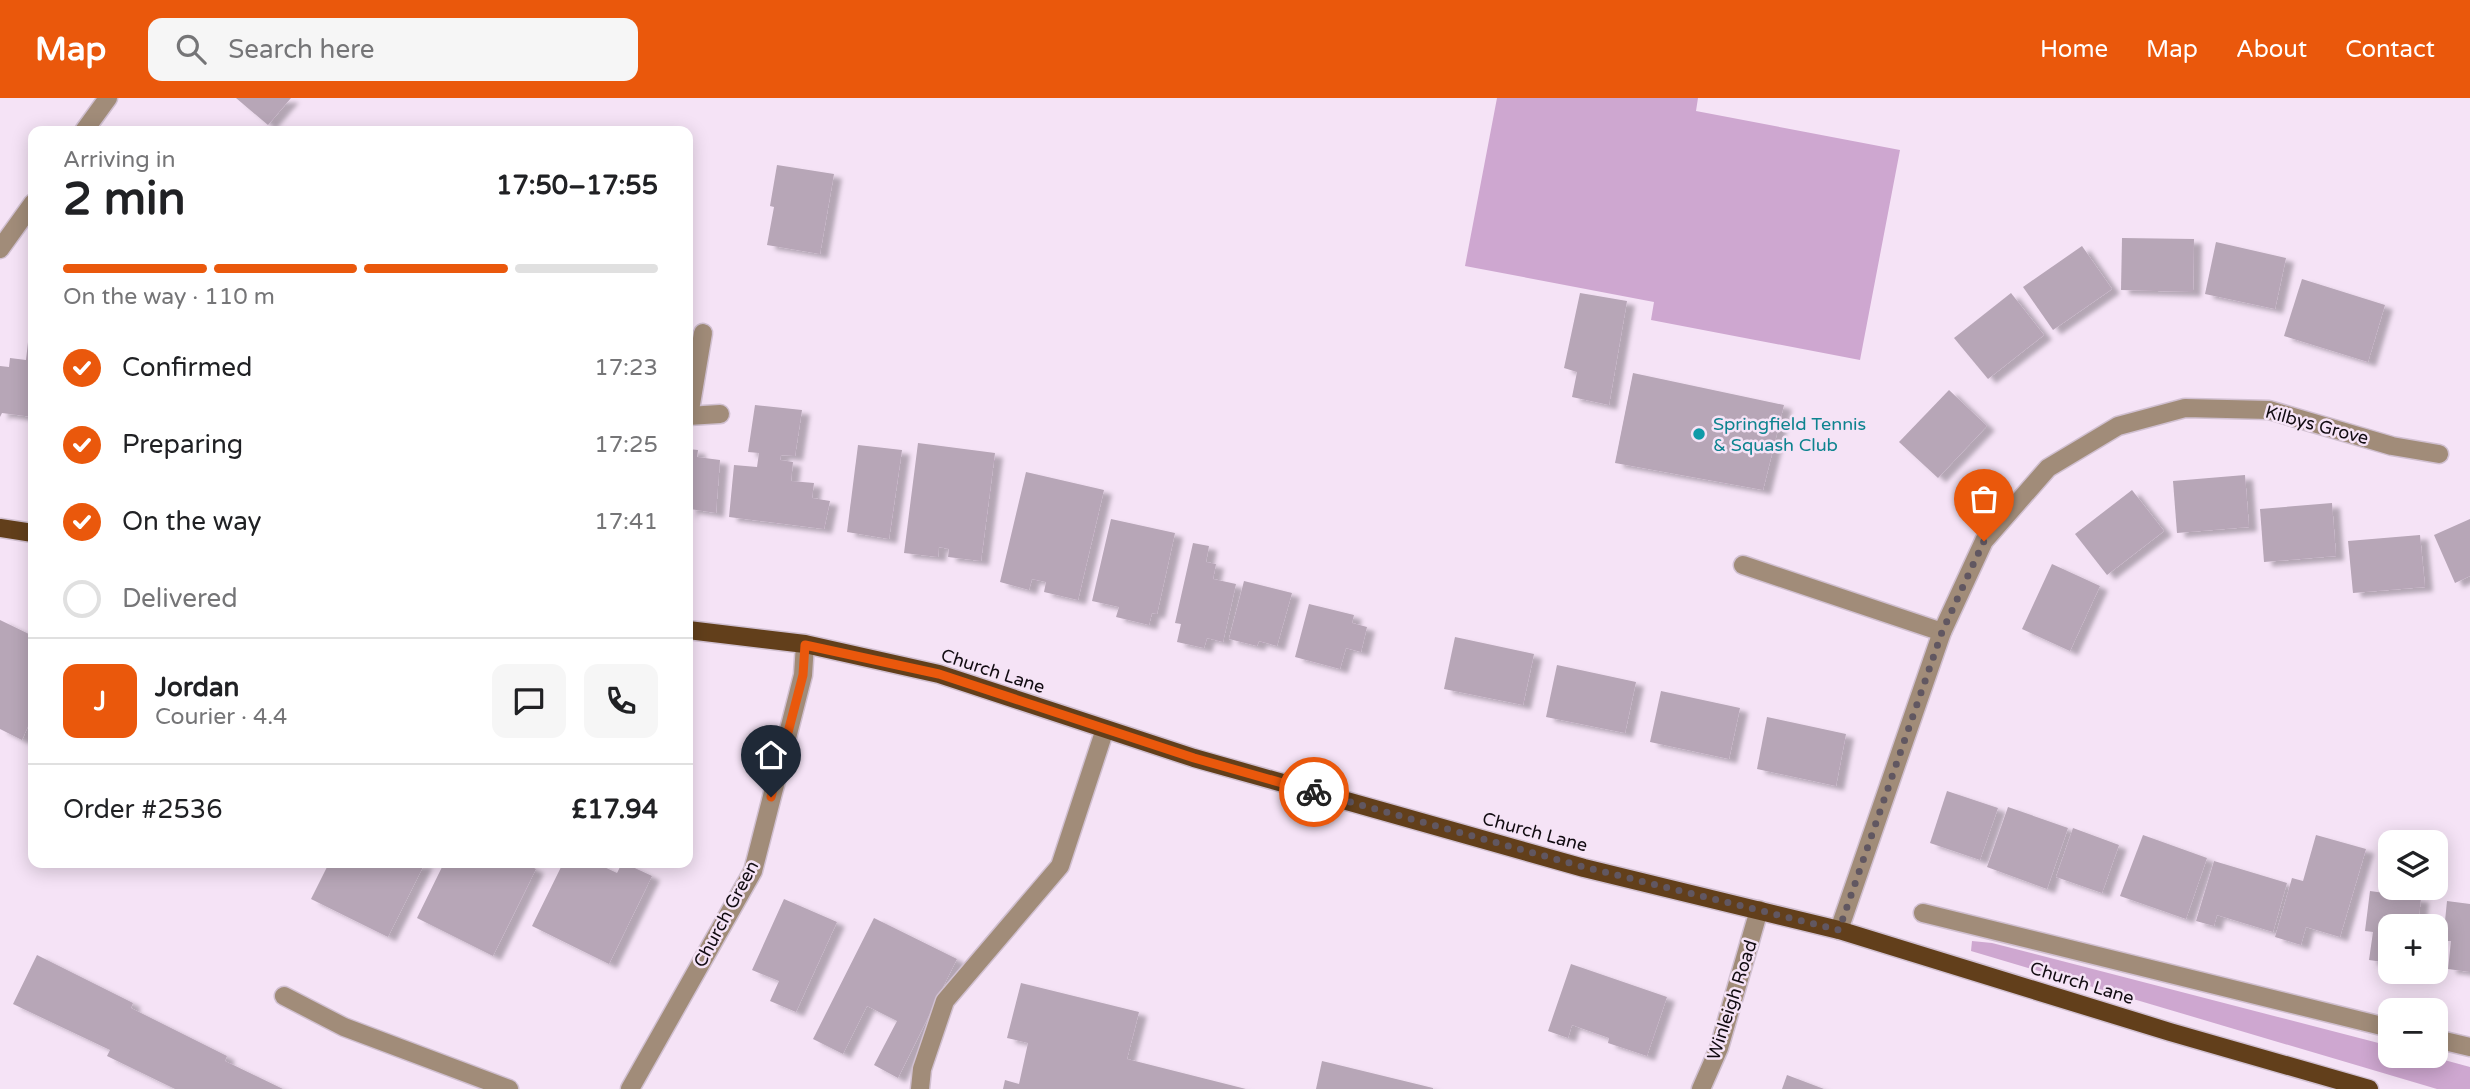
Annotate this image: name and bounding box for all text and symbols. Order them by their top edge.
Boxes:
search box [148,18,638,81]
text: Map [35,30,106,69]
icon: search [172,30,210,68]
text: Search here [228,34,374,65]
text: Home [2040,35,2108,64]
text: Map [2146,35,2198,64]
text: About [2236,35,2307,64]
text: Contact [2345,35,2435,64]
text: Arriving in [63,146,176,174]
text: 17:50–17:55 [496,170,658,201]
text: 2 min [63,172,186,227]
text: On the way · 110 m [63,283,275,311]
icon: check [63,349,101,387]
text: Confirmed [122,352,252,383]
text: 17:23 [594,354,658,382]
street label: Kilbys Grove [2263,401,2371,449]
place label: Springfield Tennis & Squash Club [1713,413,1866,456]
icon: check [63,426,101,464]
marker: Springfield Tennis & Squash Club [1691,426,1707,442]
text: Preparing [122,429,243,460]
text: 17:25 [594,431,658,459]
pin [1954,469,2014,541]
icon: bag [1965,480,2003,518]
icon: check [63,503,101,541]
text: On the way [122,506,262,537]
text: 17:41 [594,508,658,536]
text: Delivered [122,583,238,614]
street label: Church Lane [938,644,1048,698]
button: chat [492,664,566,738]
button: phone [584,664,658,738]
text: Jordan [155,672,239,703]
text: J [94,686,106,717]
text: Courier · 4.4 [155,703,287,731]
pin [741,725,801,797]
icon: home [752,736,790,774]
courier [1279,757,1349,827]
icon: bike [1295,773,1333,811]
text: Order #2536 [63,794,223,825]
text: £17.94 [572,794,658,825]
street label: Church Lane [1480,807,1590,857]
map controls [2378,830,2448,1068]
button: layers [2378,830,2448,900]
street label: Church Green [689,857,763,971]
button: + [2378,914,2448,984]
street label: Winleigh Road [1702,937,1762,1063]
street label: Church Lane [2027,957,2137,1009]
button: − [2378,998,2448,1068]

